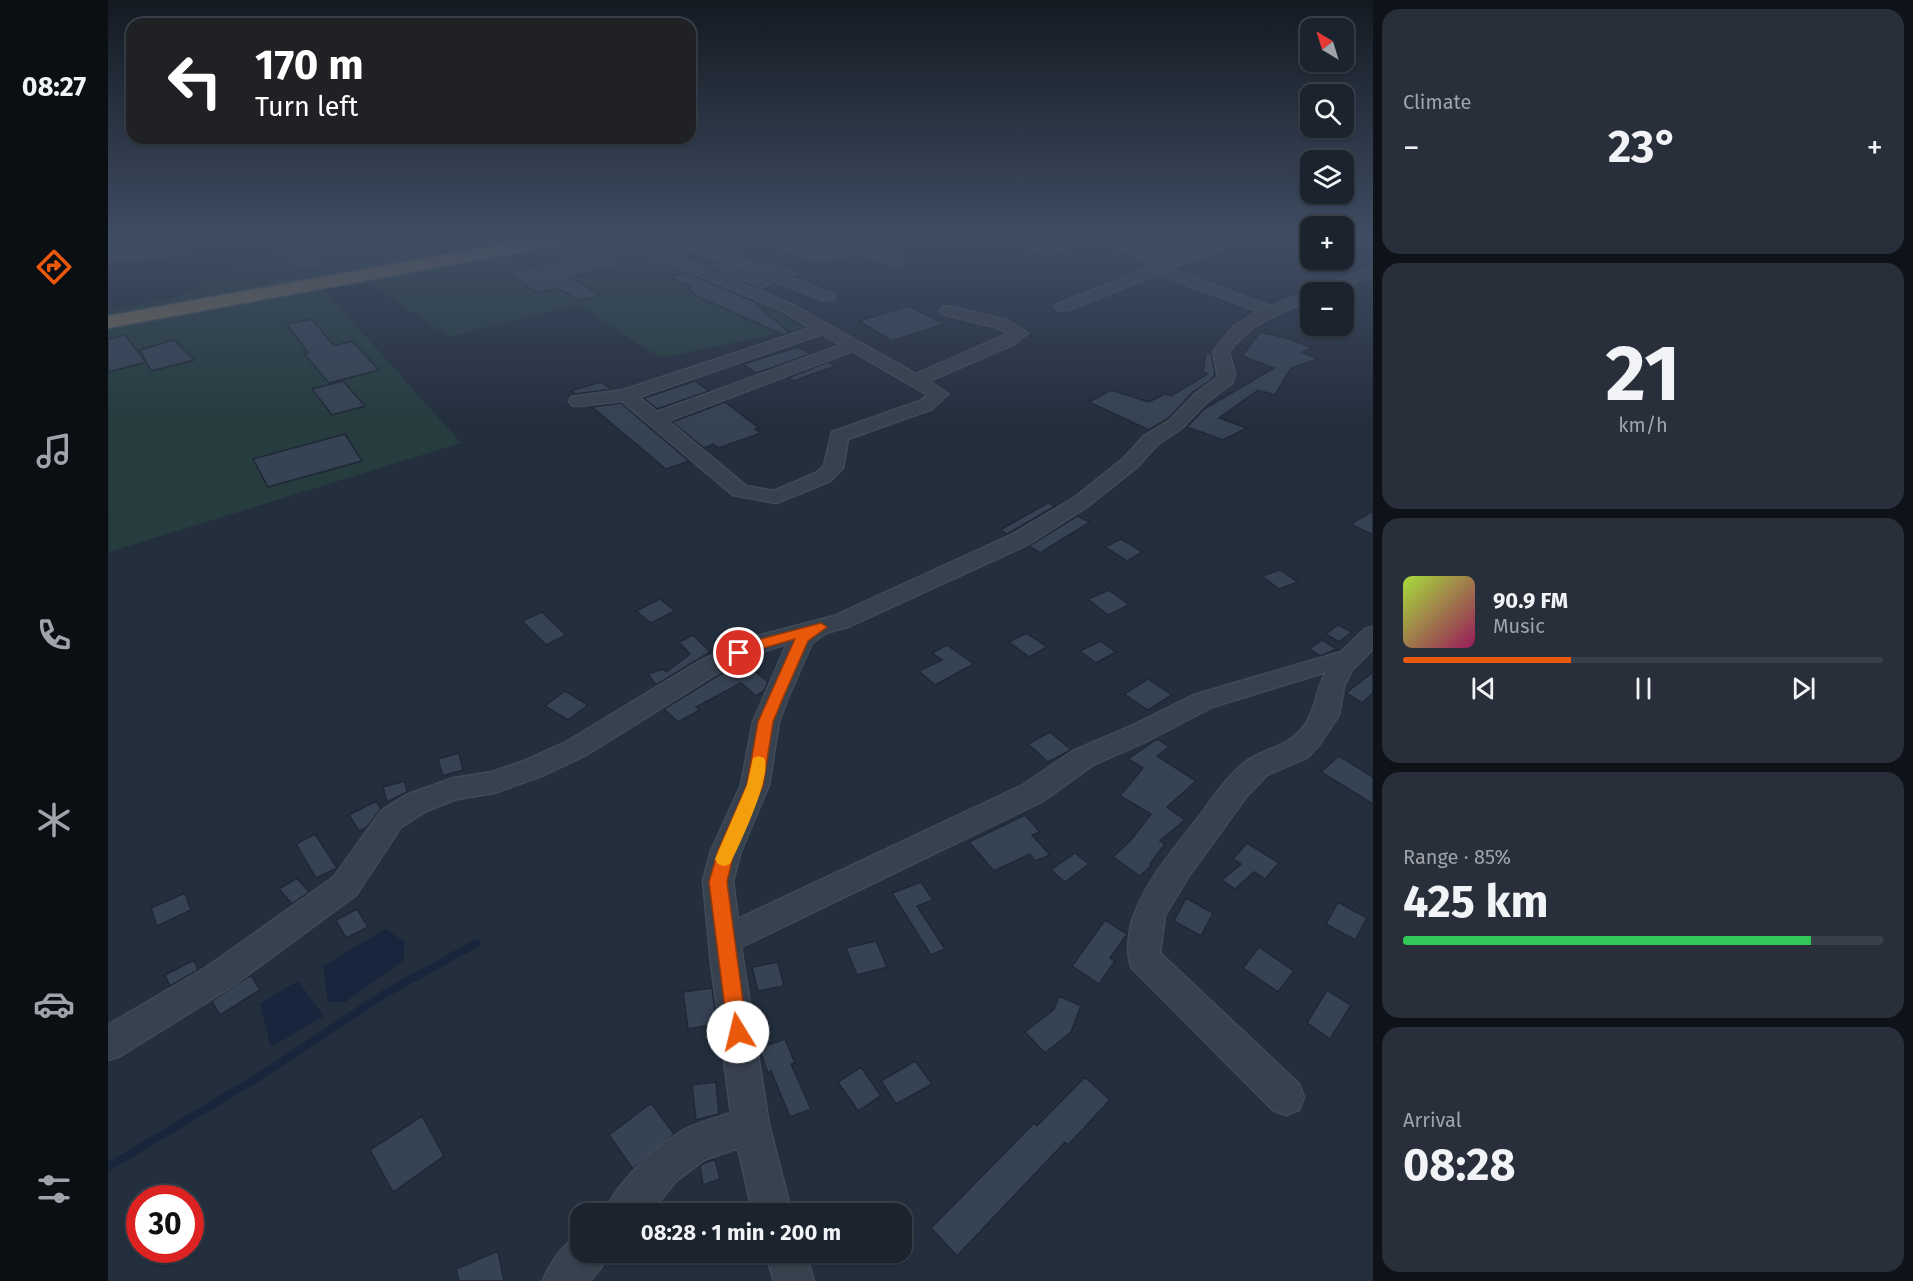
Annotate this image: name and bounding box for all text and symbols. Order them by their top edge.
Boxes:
north arrow [1300,18,1354,72]
map controls [1300,18,1354,336]
text: 170 m [255,40,364,90]
icon: left [156,42,234,120]
text: 08:27 [22,71,86,103]
button: search [1300,84,1354,138]
text: Climate [1403,90,1471,114]
text: Turn left [255,91,358,123]
text: 23° [1608,120,1678,174]
text: − [1403,128,1420,168]
text: + [1867,128,1883,168]
button: layers [1300,150,1354,204]
button: + [1300,216,1354,270]
icon: directions [33,246,75,288]
button: − [1300,282,1354,336]
text: 21 [1606,327,1680,421]
text: km/h [1618,413,1668,437]
icon: music [33,430,75,472]
text: 90.9 FM [1493,587,1568,614]
icon: phone [33,614,75,656]
text: Music [1493,614,1545,638]
pin [713,627,764,678]
icon: arrive [722,636,755,669]
icon: previous [1467,672,1500,705]
icon: pause [1627,672,1660,705]
icon: next [1787,672,1820,705]
icon: climate [33,799,75,841]
text: Range · 85% [1403,845,1511,869]
text: 425 km [1403,875,1548,929]
icon: car [33,983,75,1025]
position arrow [706,1000,770,1064]
text: Arrival [1403,1108,1462,1132]
text: 08:28 [1403,1138,1516,1192]
icon: filters [33,1168,75,1210]
speed limit sign: 30 [126,1185,204,1263]
text: 08:28 · 1 min · 200 m [641,1219,841,1246]

